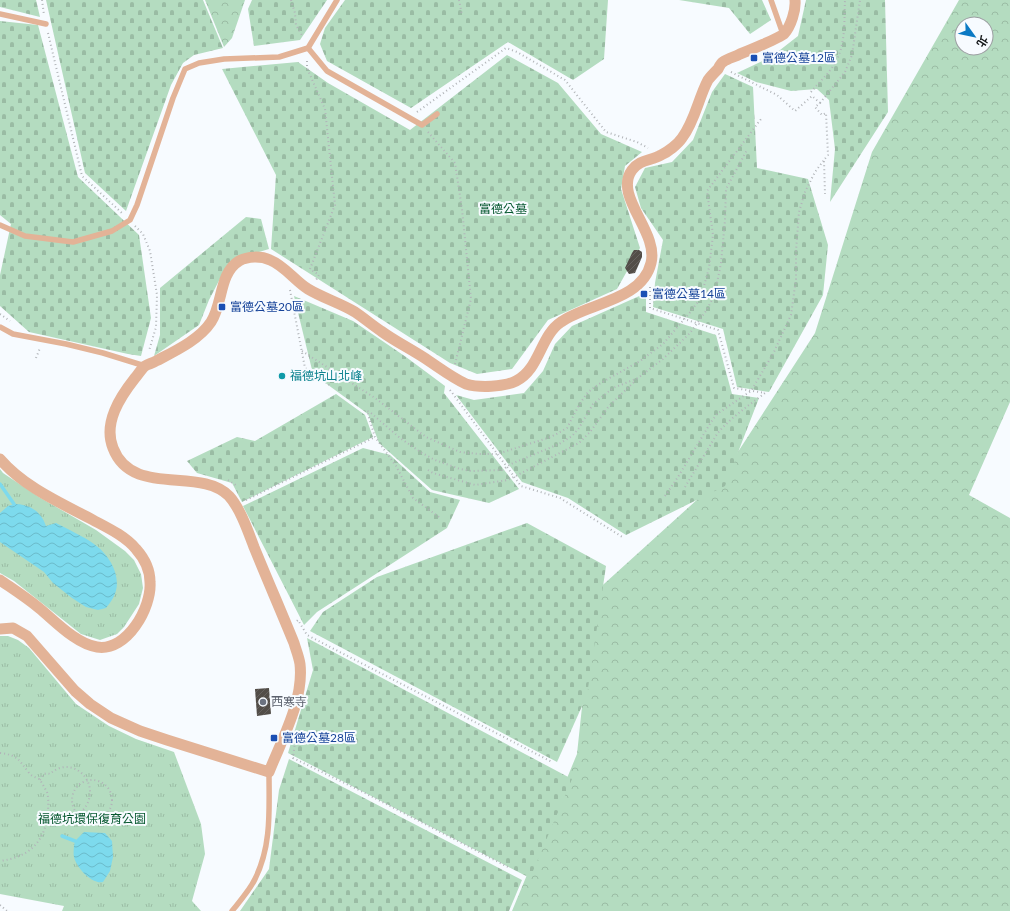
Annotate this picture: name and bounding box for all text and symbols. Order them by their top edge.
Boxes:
north arrow [954,16,994,56]
text: 北 [974,34,991,50]
place label: 富德公墓12區 [762,50,836,65]
marker: 富德公墓12區 [749,53,759,63]
park label: 富德公墓 [479,201,527,216]
place label: 富德公墓14區 [652,286,726,301]
marker: 富德公墓14區 [639,289,649,299]
place label: 富德公墓20區 [230,299,304,314]
marker: 富德公墓20區 [217,302,227,312]
place label: 福德坑山北峰 [290,368,362,383]
marker: 福德坑山北峰 [277,371,287,381]
place label: 西寒寺 [271,694,307,709]
marker: 西寒寺 [258,697,268,707]
place label: 富德公墓28區 [282,730,356,745]
marker: 富德公墓28區 [269,733,279,743]
park label: 福德坑環保復育公園 [38,811,146,826]

